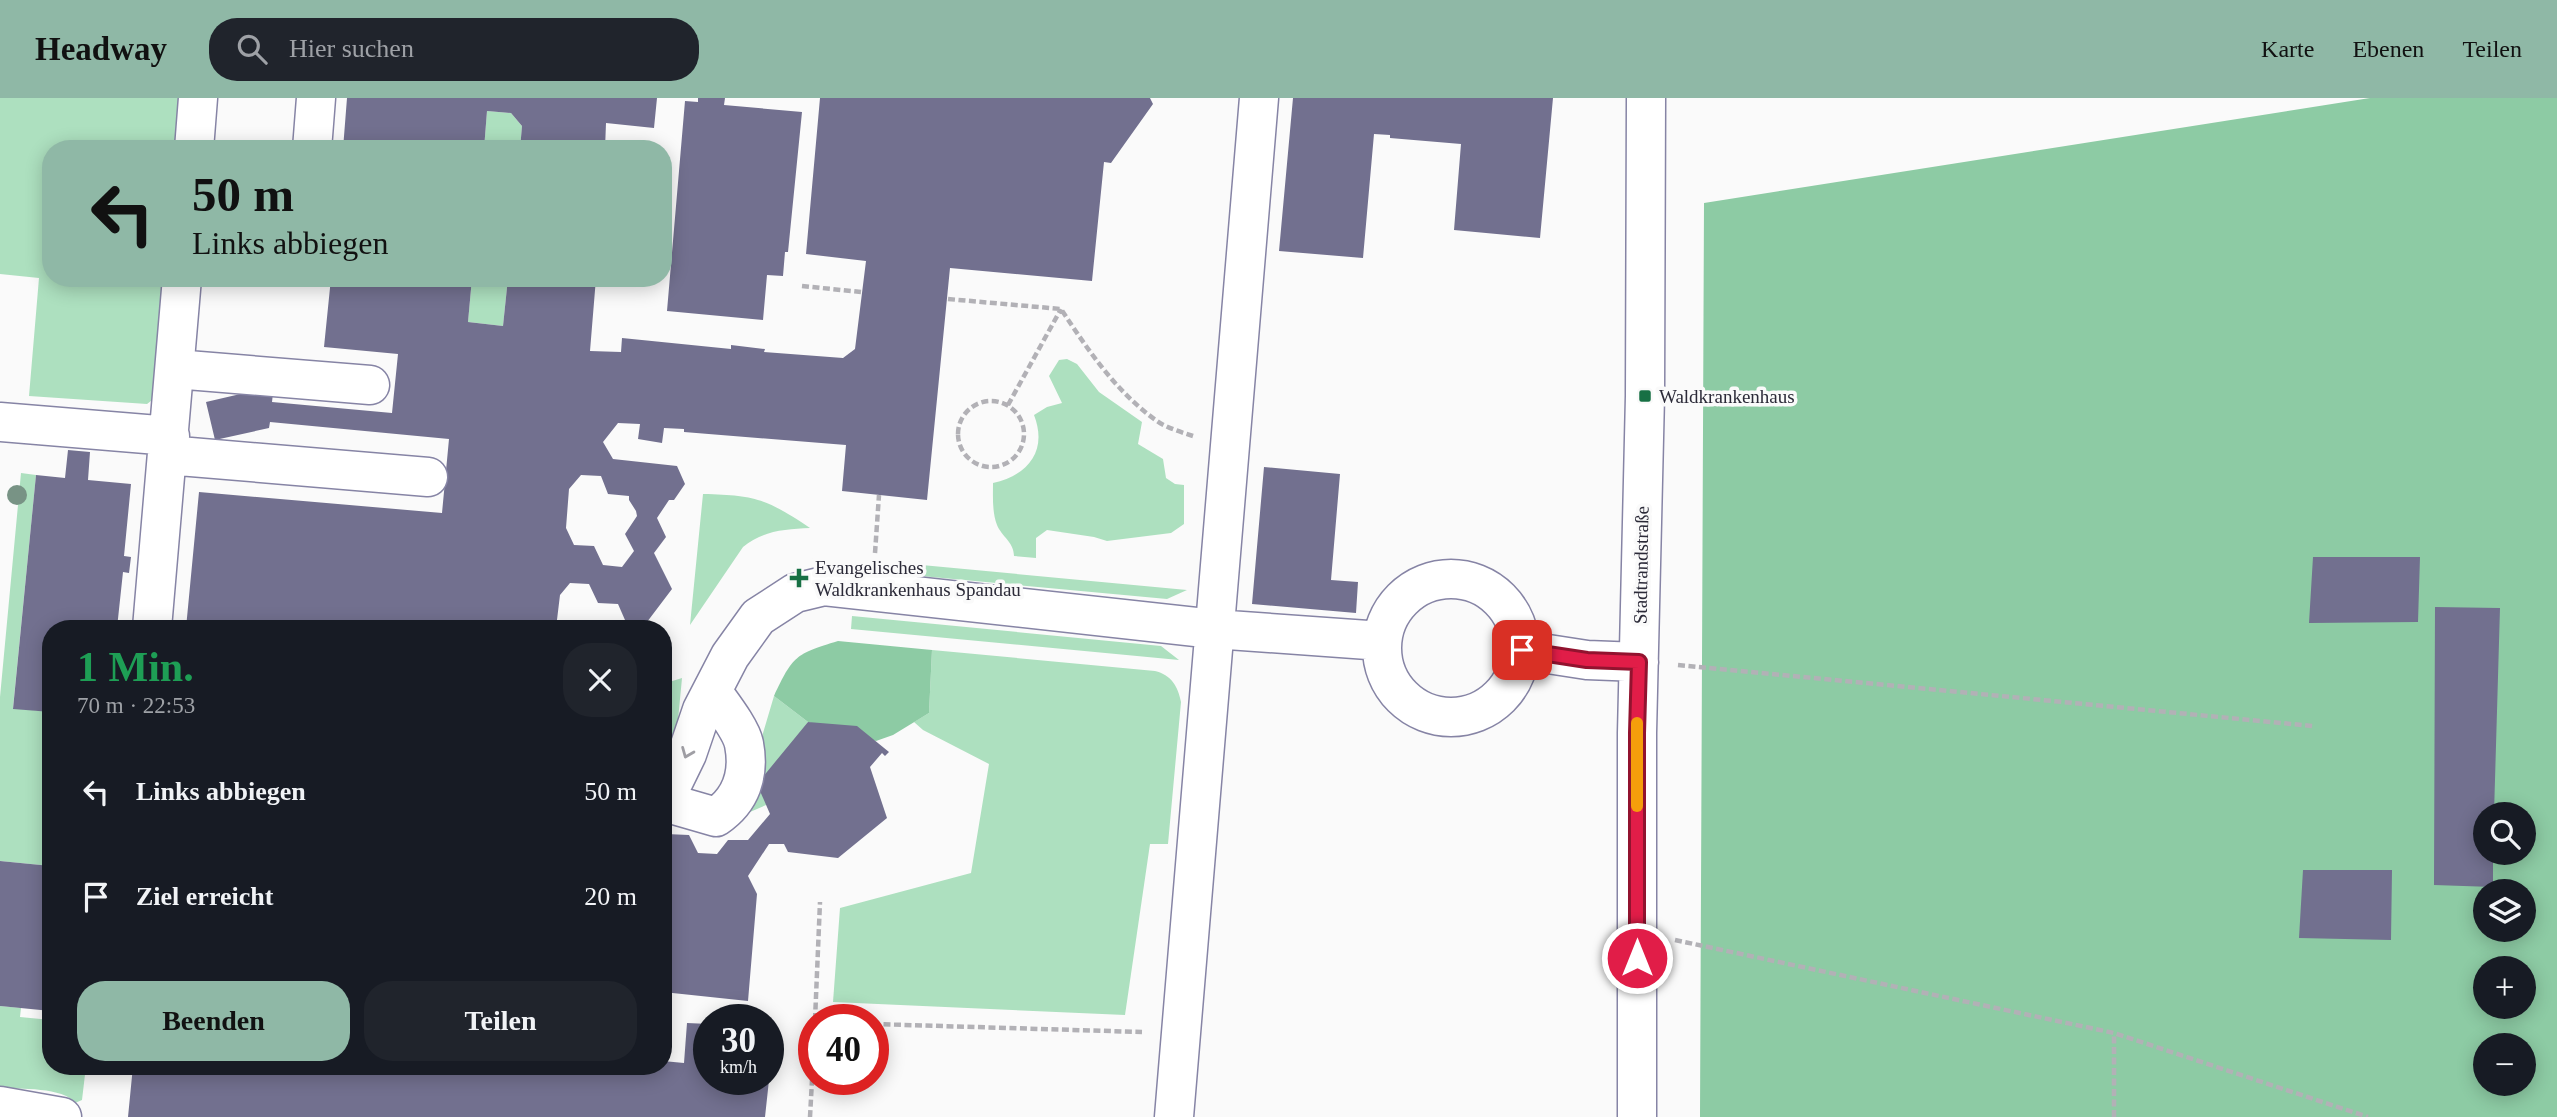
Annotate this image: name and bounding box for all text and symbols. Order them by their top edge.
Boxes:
search box [209,18,699,81]
icon: search [233,30,271,68]
text: Headway [35,31,167,67]
text: Hier suchen [289,34,414,63]
text: Karte [2261,36,2314,62]
text: Ebenen [2352,36,2424,62]
text: Teilen [2462,36,2522,62]
text: 50 m [192,167,294,222]
icon: left [77,168,168,259]
text: Links abbiegen [192,225,388,261]
place label: Waldkrankenhaus [1659,386,1795,407]
marker: Waldkrankenhaus [1637,388,1653,404]
street label: Stadtrandstraße [1629,506,1653,624]
place label: Evangelisches Waldkrankenhaus Spandau [815,557,1021,600]
marker: Evangelisches Waldkrankenhaus Spandau [789,568,809,588]
pin [1492,620,1552,680]
icon: arrive [1503,631,1541,669]
button: close [563,643,637,717]
text: 1 Min. [77,644,194,690]
text: 70 m · 22:53 [77,693,195,718]
one-way arrow [681,747,695,759]
icon: left [77,773,115,811]
text: Links abbiegen [136,777,306,806]
text: 50 m [584,777,637,806]
map controls [2473,802,2536,1096]
button: search [2473,802,2536,865]
icon: arrive [77,878,115,916]
button: layers [2473,879,2536,942]
text: Ziel erreicht [136,882,273,911]
text: 20 m [584,882,637,911]
position arrow [1600,921,1674,995]
button: + [2473,956,2536,1019]
button: Beenden [77,981,350,1061]
button: Teilen [364,981,637,1061]
speed limit sign: 40 [798,1004,889,1095]
text: 30 [721,1021,756,1060]
button: − [2473,1033,2536,1096]
text: km/h [720,1057,757,1077]

